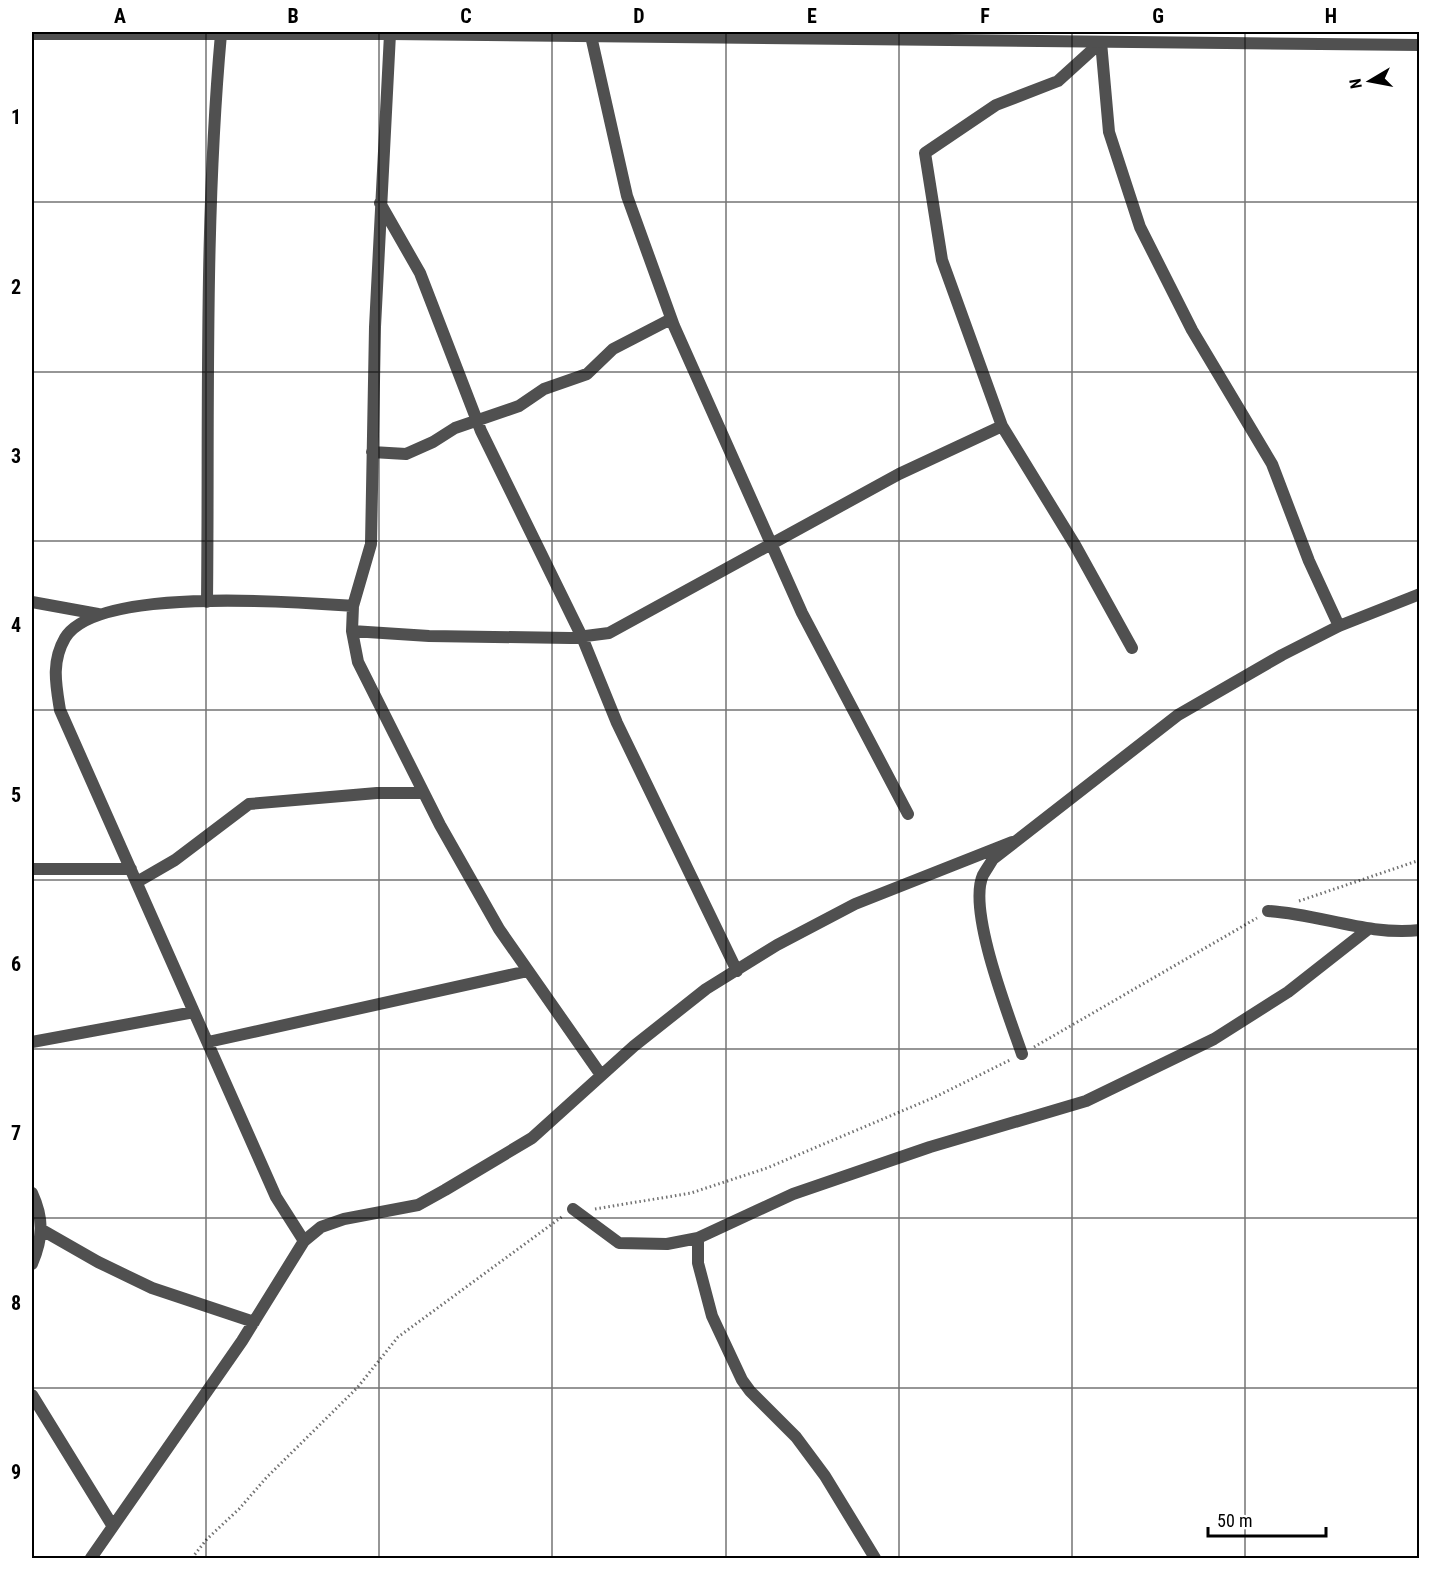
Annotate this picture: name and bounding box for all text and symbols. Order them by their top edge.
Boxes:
text: A [114,4,126,28]
text: B [287,4,299,28]
text: C [460,4,472,28]
text: D [633,4,645,28]
text: E [807,4,817,28]
text: F [980,4,990,28]
text: G [1152,4,1164,28]
text: H [1325,4,1337,28]
north arrow [1340,51,1400,111]
text: N [1346,77,1366,90]
text: 1 [11,105,21,129]
text: 2 [11,275,21,299]
text: 3 [11,444,21,468]
text: 4 [11,613,21,637]
text: 5 [11,783,21,807]
text: 6 [11,952,21,976]
text: 7 [11,1121,21,1145]
text: 8 [11,1291,21,1315]
text: 9 [11,1460,21,1484]
scale bar [1208,1500,1326,1538]
text: 50 m [1217,1510,1252,1531]

